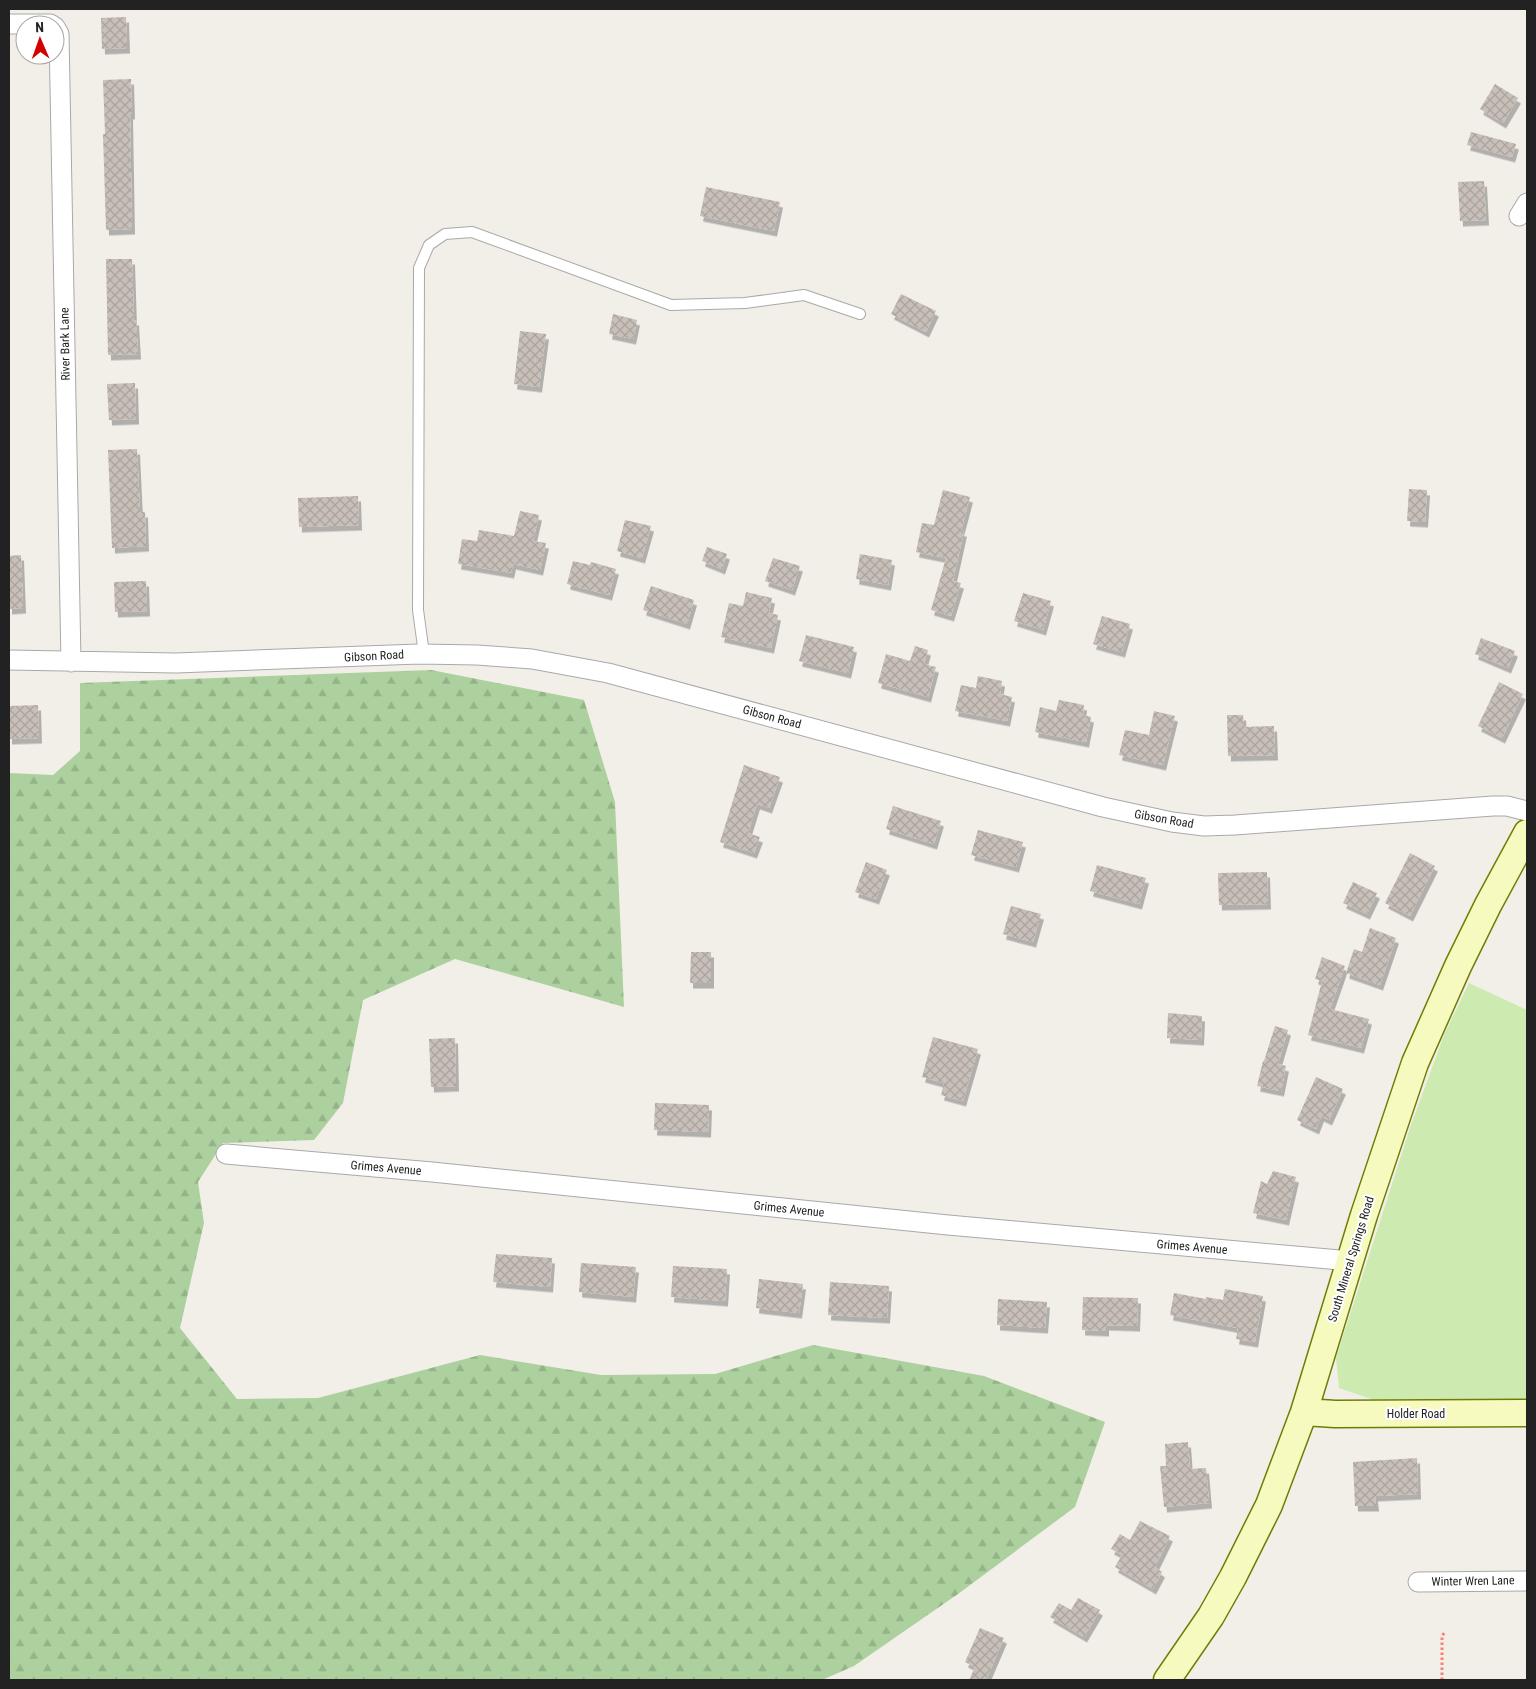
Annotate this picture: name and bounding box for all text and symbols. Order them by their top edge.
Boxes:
north arrow [15,15,65,65]
text: N [35,19,44,35]
street label: River Bark Lane [57,307,73,381]
street label: Gibson Road [344,647,404,665]
street label: Gibson Road [741,702,803,732]
street label: Gibson Road [1133,807,1195,831]
street label: Grimes Avenue [350,1158,422,1178]
street label: South Mineral Springs Road [1325,1194,1377,1324]
street label: Grimes Avenue [753,1198,825,1220]
street label: Grimes Avenue [1156,1237,1228,1257]
street label: Holder Road [1387,1407,1445,1421]
street label: Winter Wren Lane [1431,1573,1515,1589]

